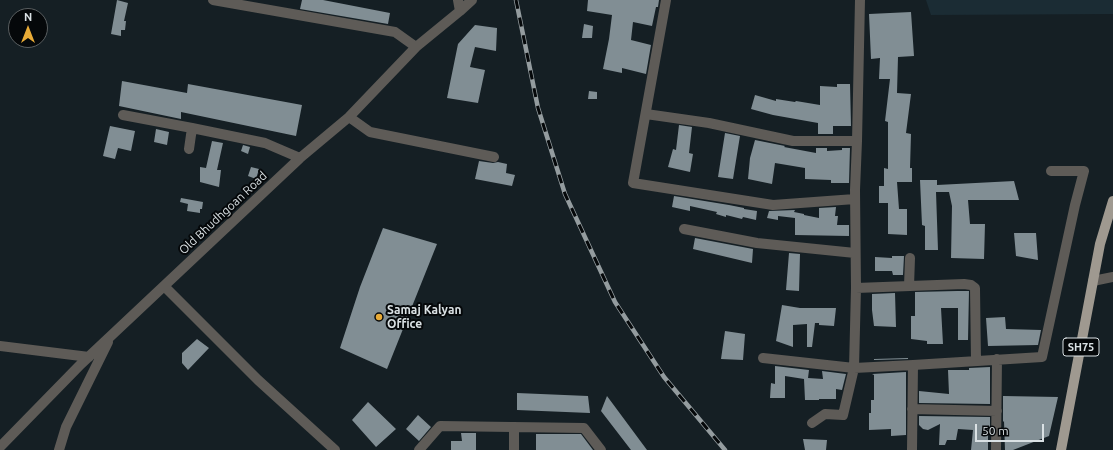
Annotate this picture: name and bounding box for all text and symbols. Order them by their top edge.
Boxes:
north arrow [8,8,48,48]
text: N [24,11,32,23]
street label: Old Bhudhgoan Road [176,169,270,257]
place label: Samaj Kalyan Office [387,303,461,331]
marker: Samaj Kalyan Office [374,312,384,322]
road number: SH75 [1063,338,1099,356]
scale bar [977,416,1046,442]
text: 50 m [982,424,1009,437]

